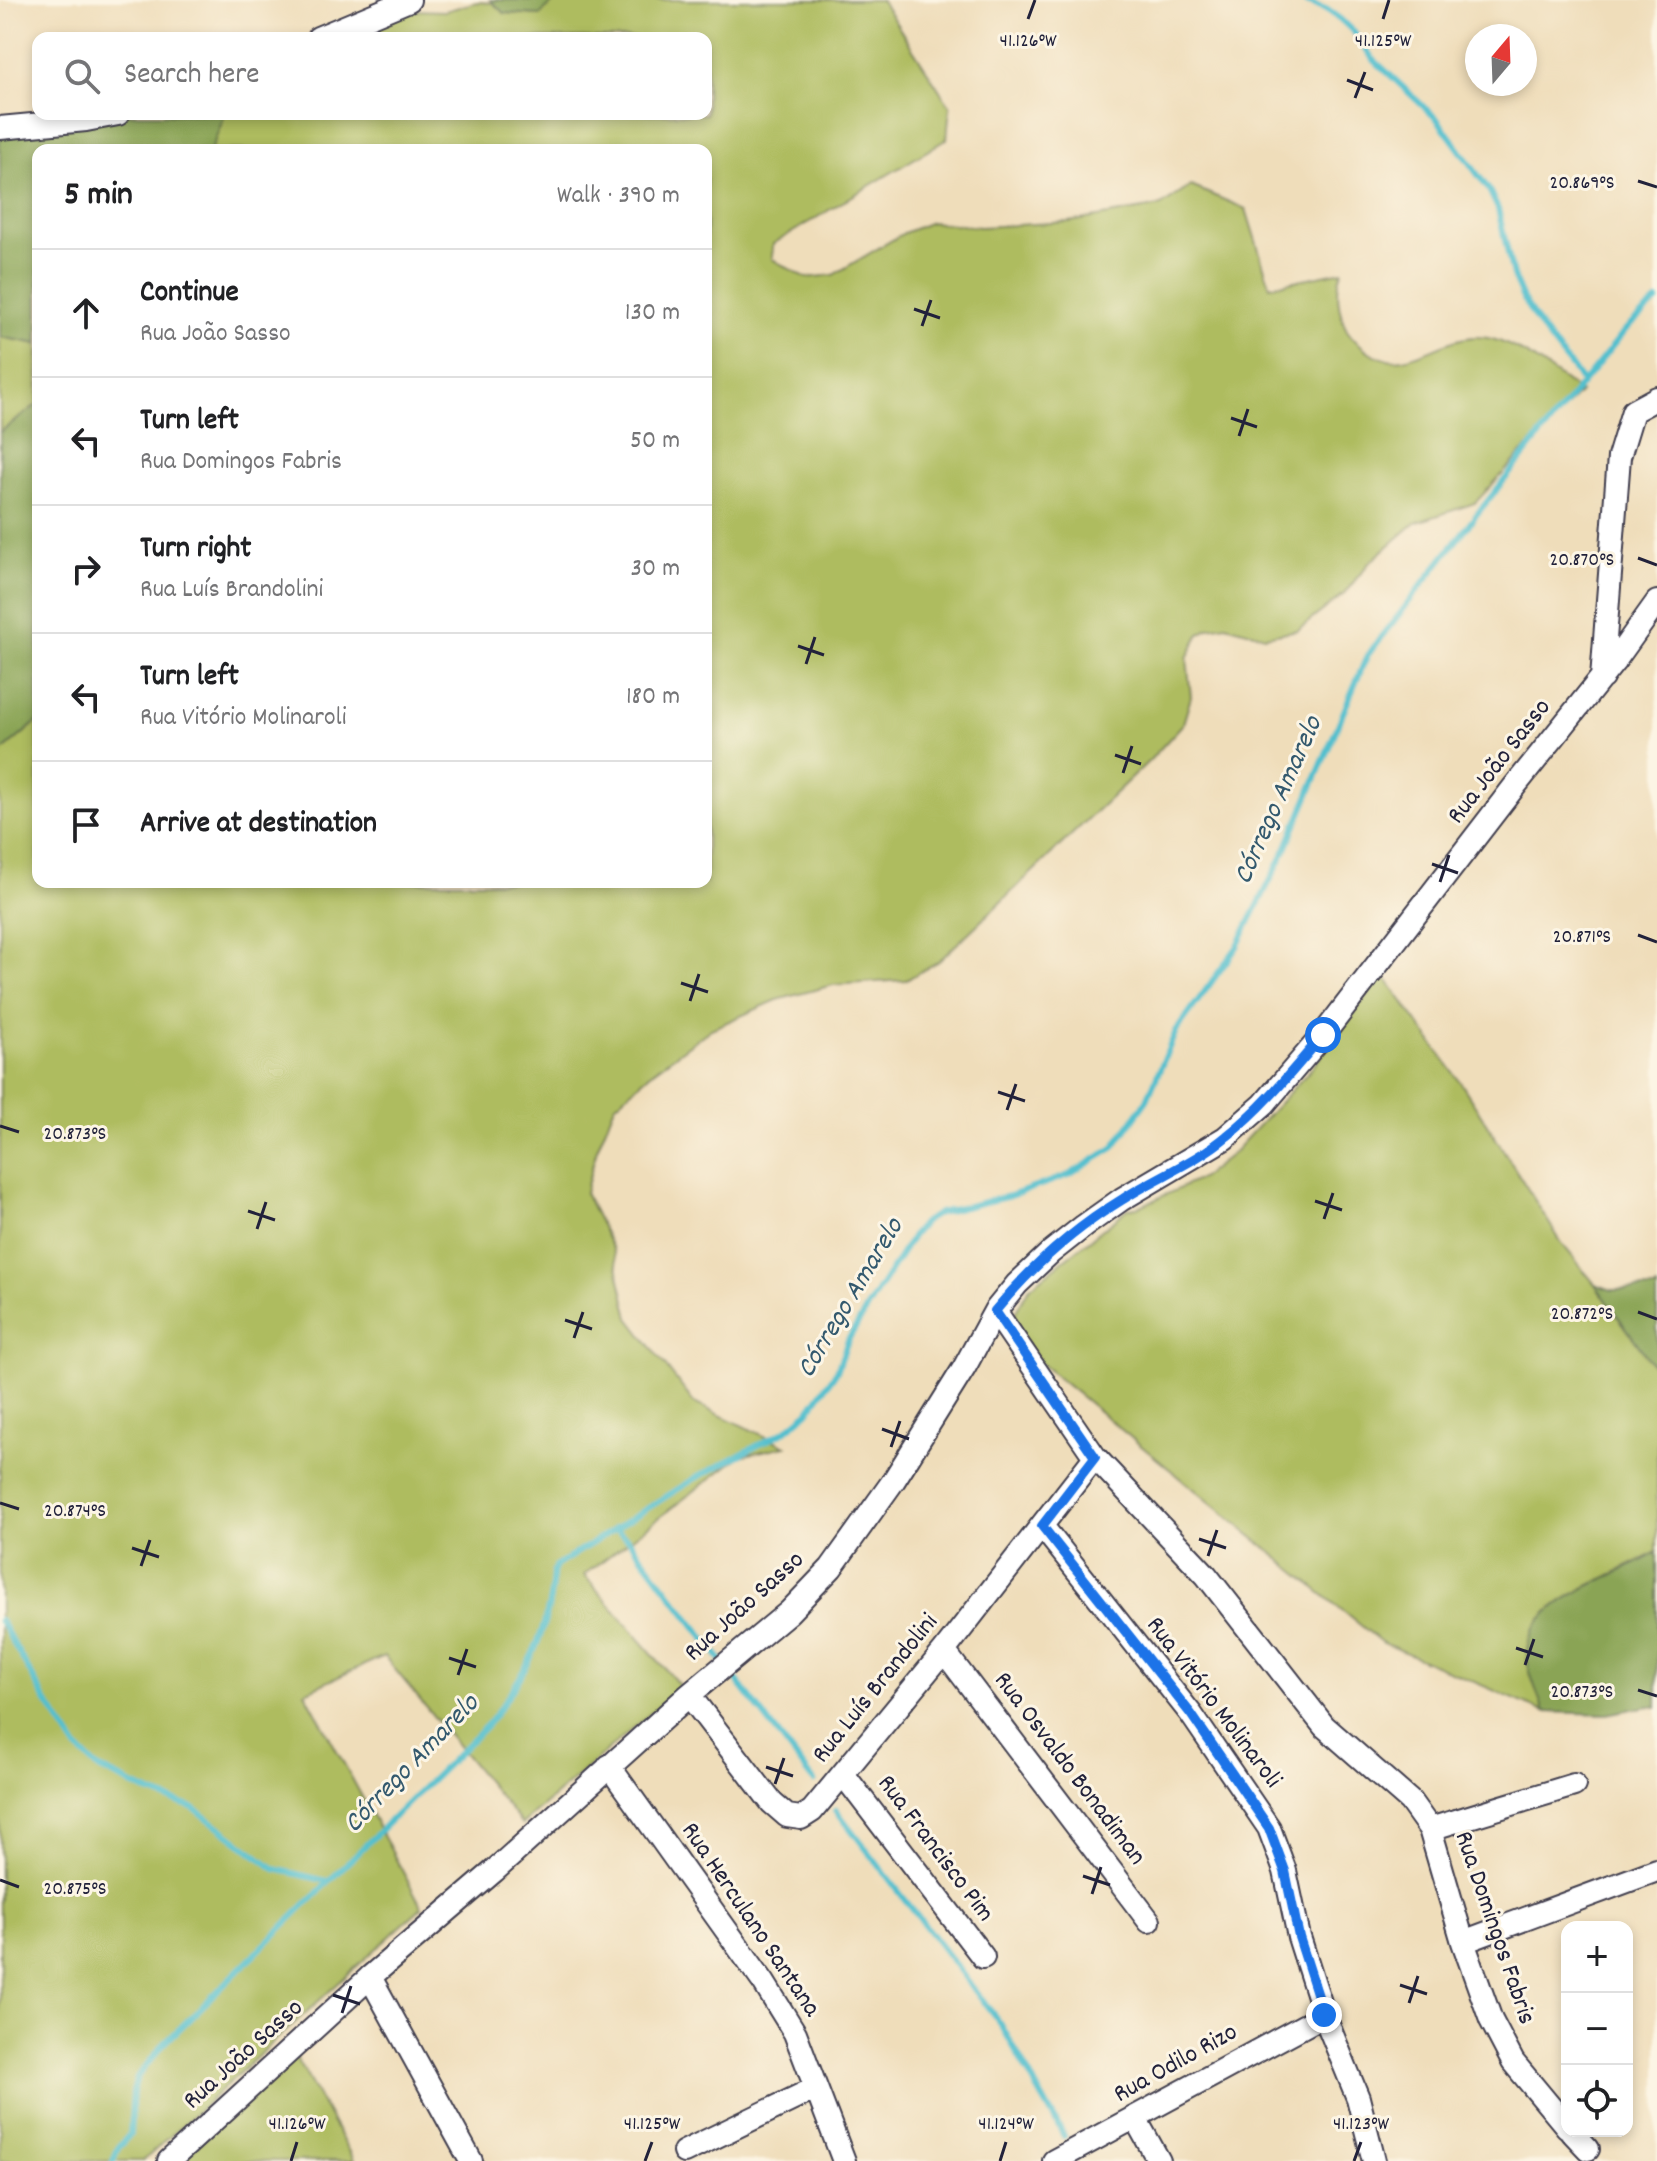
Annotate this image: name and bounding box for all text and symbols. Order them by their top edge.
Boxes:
north arrow [1465,24,1537,96]
text: 41.126°W [1000,28,1057,56]
text: 41.125°W [1355,28,1412,56]
search box [32,32,712,120]
icon: search [60,54,104,98]
text: Search here [124,55,260,98]
text: 20.869°S [1549,170,1615,198]
text: 5 min [64,172,133,221]
text: Walk · 390 m [557,178,680,215]
text: Continue [140,273,239,316]
icon: ahead [64,291,108,335]
text: 130 m [625,295,680,332]
text: Rua João Sasso [140,316,291,353]
text: Turn left [140,401,239,444]
icon: left [64,419,108,463]
text: 50 m [630,423,680,460]
text: Rua Domingos Fabris [140,444,342,481]
text: Turn right [140,529,251,572]
icon: right [64,547,108,591]
text: 20.870°S [1550,547,1614,575]
text: 30 m [630,551,680,588]
text: Rua Luís Brandolini [140,572,323,609]
text: Turn left [140,657,239,700]
icon: left [64,675,108,719]
text: 180 m [626,679,680,716]
street label: Rua João Sasso [1439,691,1561,833]
text: Rua Vitório Molinaroli [140,700,347,737]
water label: Córrego Amarelo [1225,709,1336,891]
icon: arrive [64,803,108,847]
text: Arrive at destination [140,804,377,847]
text: 20.871°S [1553,924,1611,952]
route start [1305,1017,1341,1053]
text: 20.873°S [44,1121,106,1149]
water label: Córrego Amarelo [788,1210,916,1386]
text: 20.872°S [1551,1301,1613,1329]
text: 20.874°S [44,1498,106,1526]
street label: Rua João Sasso [677,1543,813,1671]
street label: Rua Luís Brandolini [804,1606,948,1772]
street label: Rua Vitório Molinaroli [1136,1609,1290,1797]
street label: Rua Osvaldo Bonadiman [984,1664,1154,1874]
text: 20.873°S [1551,1679,1613,1707]
water label: Córrego Amarelo [336,1685,491,1844]
street label: Rua Francisco Pim [867,1768,1003,1930]
street label: Rua Herculano Santana [671,1815,829,2025]
street label: Rua Domingos Fabris [1444,1827,1544,2029]
text: 20.875°S [43,1876,107,1904]
map controls [1561,1921,1633,2137]
button: + [1561,1921,1633,1993]
street label: Rua João Sasso [176,1991,312,2119]
button: − [1561,1993,1633,2065]
route end [1306,1997,1342,2033]
street label: Rua Odilo Rizo [1107,2015,1245,2113]
button: locate [1561,2065,1633,2137]
text: 41.126°W [269,2111,326,2139]
text: 41.125°W [624,2111,681,2139]
text: 41.124°W [978,2111,1034,2139]
text: 41.123°W [1333,2111,1389,2139]

